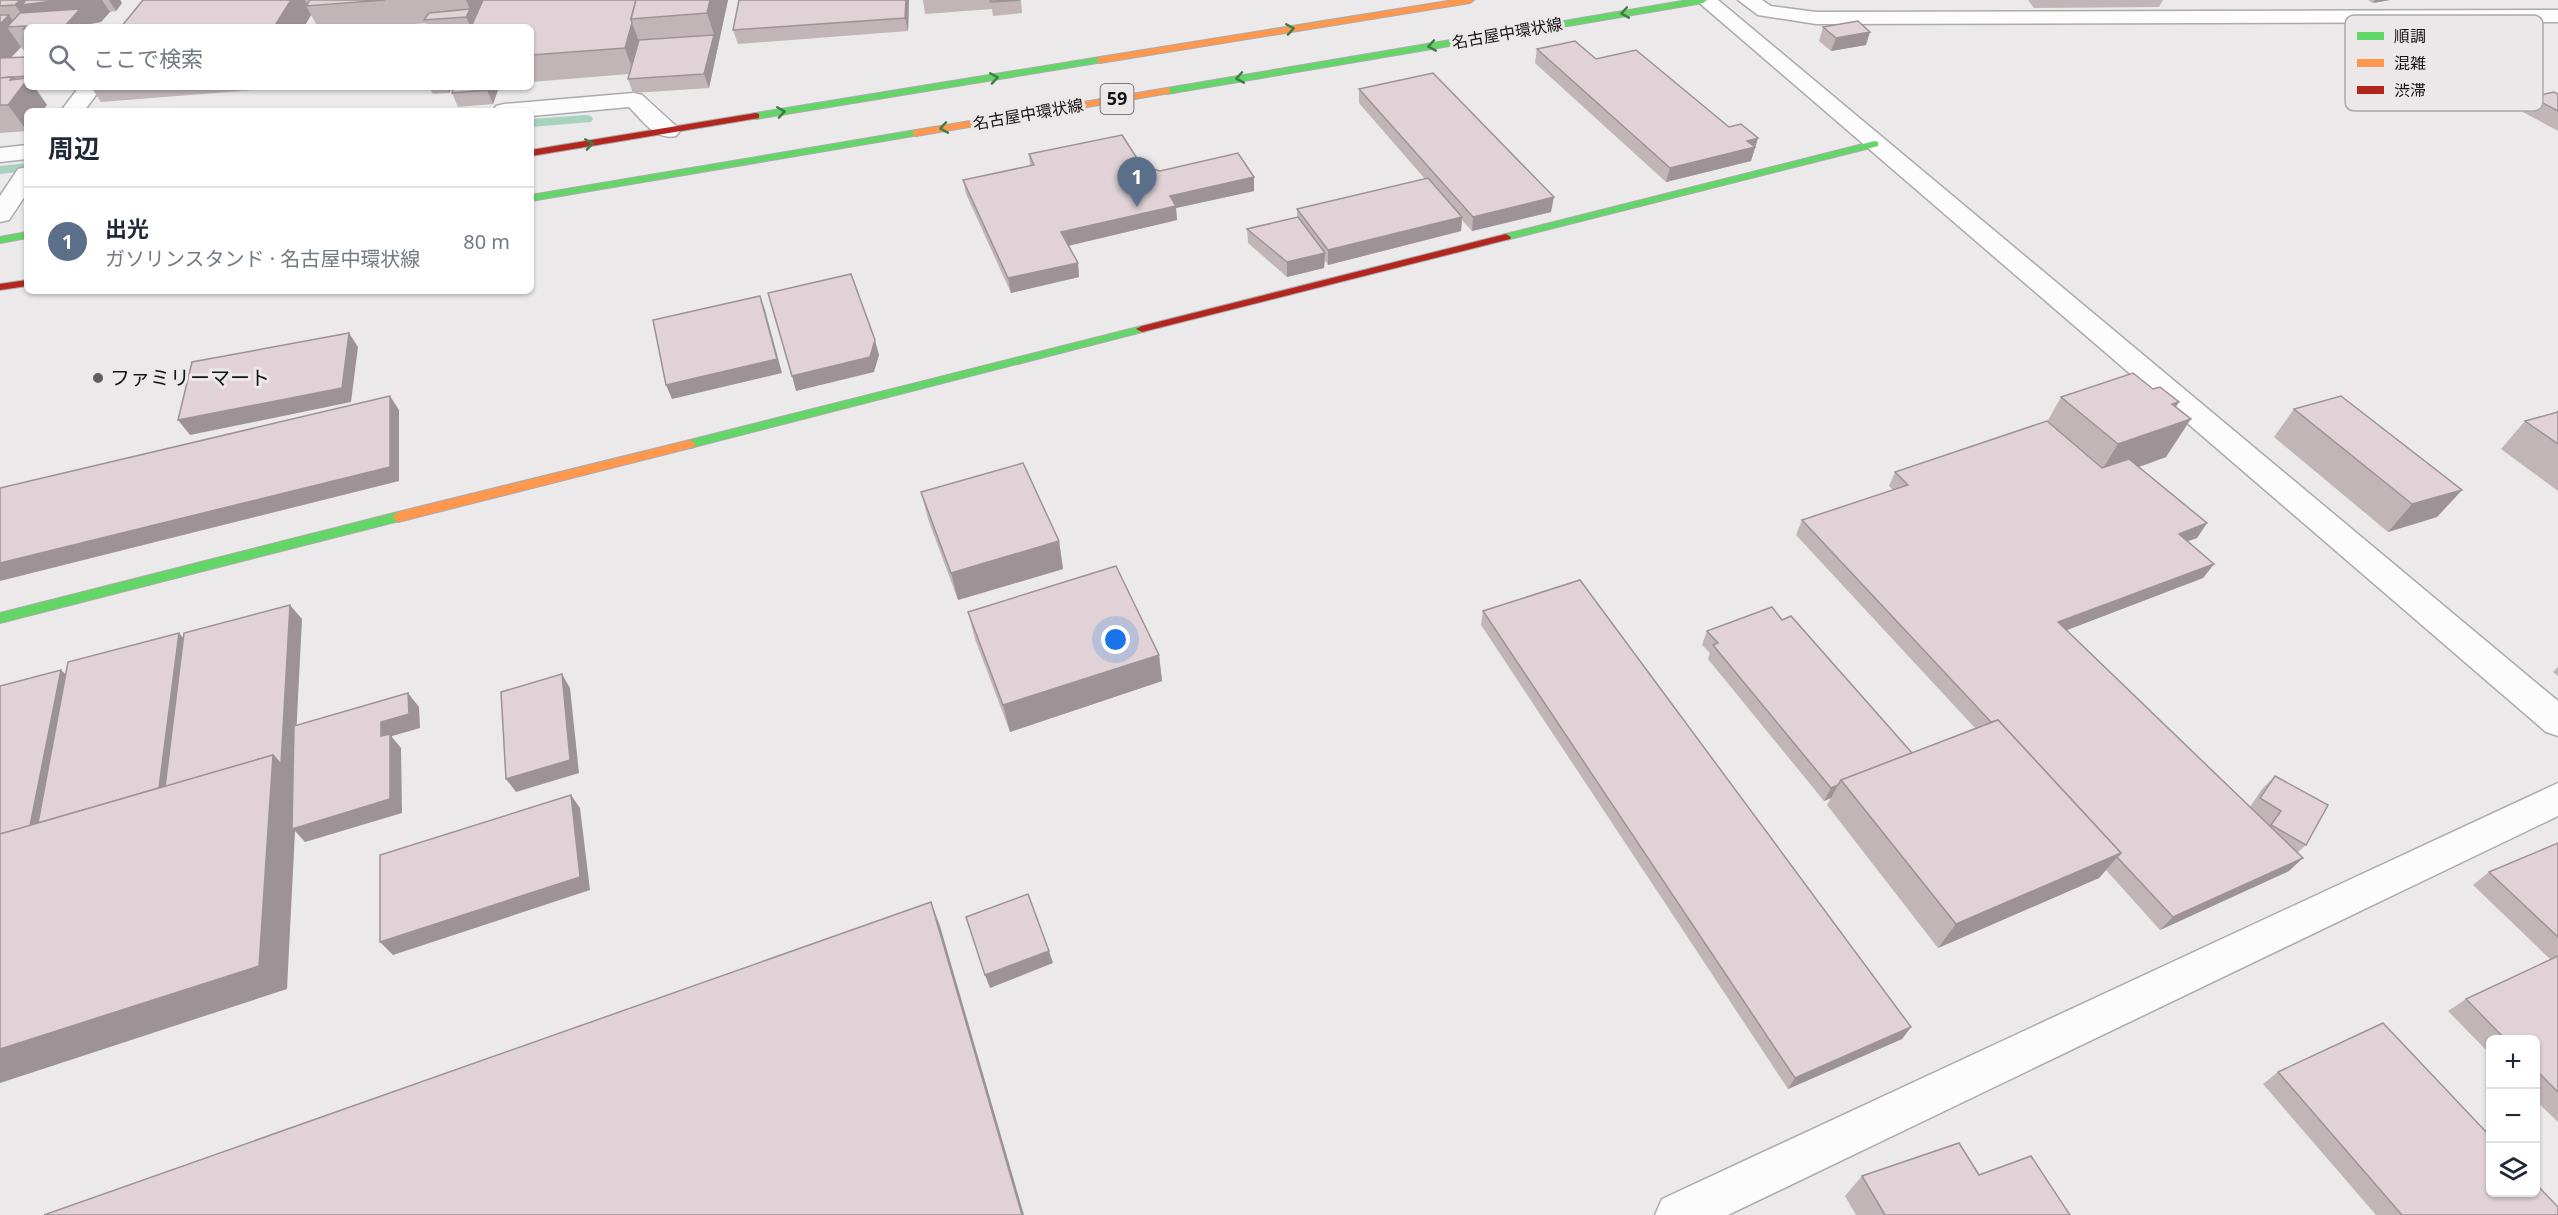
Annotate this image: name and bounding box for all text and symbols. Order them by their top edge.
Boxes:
one-way arrow [1620,6,1630,19]
street label: 名古屋中環状線 [1450,12,1564,54]
legend [2345,15,2543,111]
search box [24,24,534,90]
one-way arrow [1286,24,1295,36]
text: 順調 [2394,25,2426,47]
one-way arrow [1428,39,1437,51]
icon: search [45,41,78,74]
text: ここで検索 [93,43,203,73]
text: 混雑 [2394,52,2426,74]
one-way arrow [1235,71,1245,84]
one-way arrow [990,72,999,84]
text: 渋滞 [2394,79,2426,101]
road number: 59 [1100,84,1134,114]
street label: 名古屋中環状線 [971,93,1085,135]
one-way arrow [777,107,786,119]
one-way arrow [940,121,950,134]
text: 周辺 [48,130,100,166]
one-way arrow [583,138,593,151]
pin: 1 [1118,158,1156,207]
text: 出光 [105,213,149,243]
text: 1 [62,228,73,255]
text: 80 m [463,228,510,255]
text: ガソリンスタンド · 名古屋中環状線 [105,245,420,272]
place label: ファミリーマート [110,364,270,391]
marker: ファミリーマート [91,371,105,385]
your location [1101,625,1130,654]
map controls [2486,1035,2540,1197]
button: + [2486,1035,2540,1089]
button: − [2486,1089,2540,1143]
button: layers [2486,1143,2540,1197]

